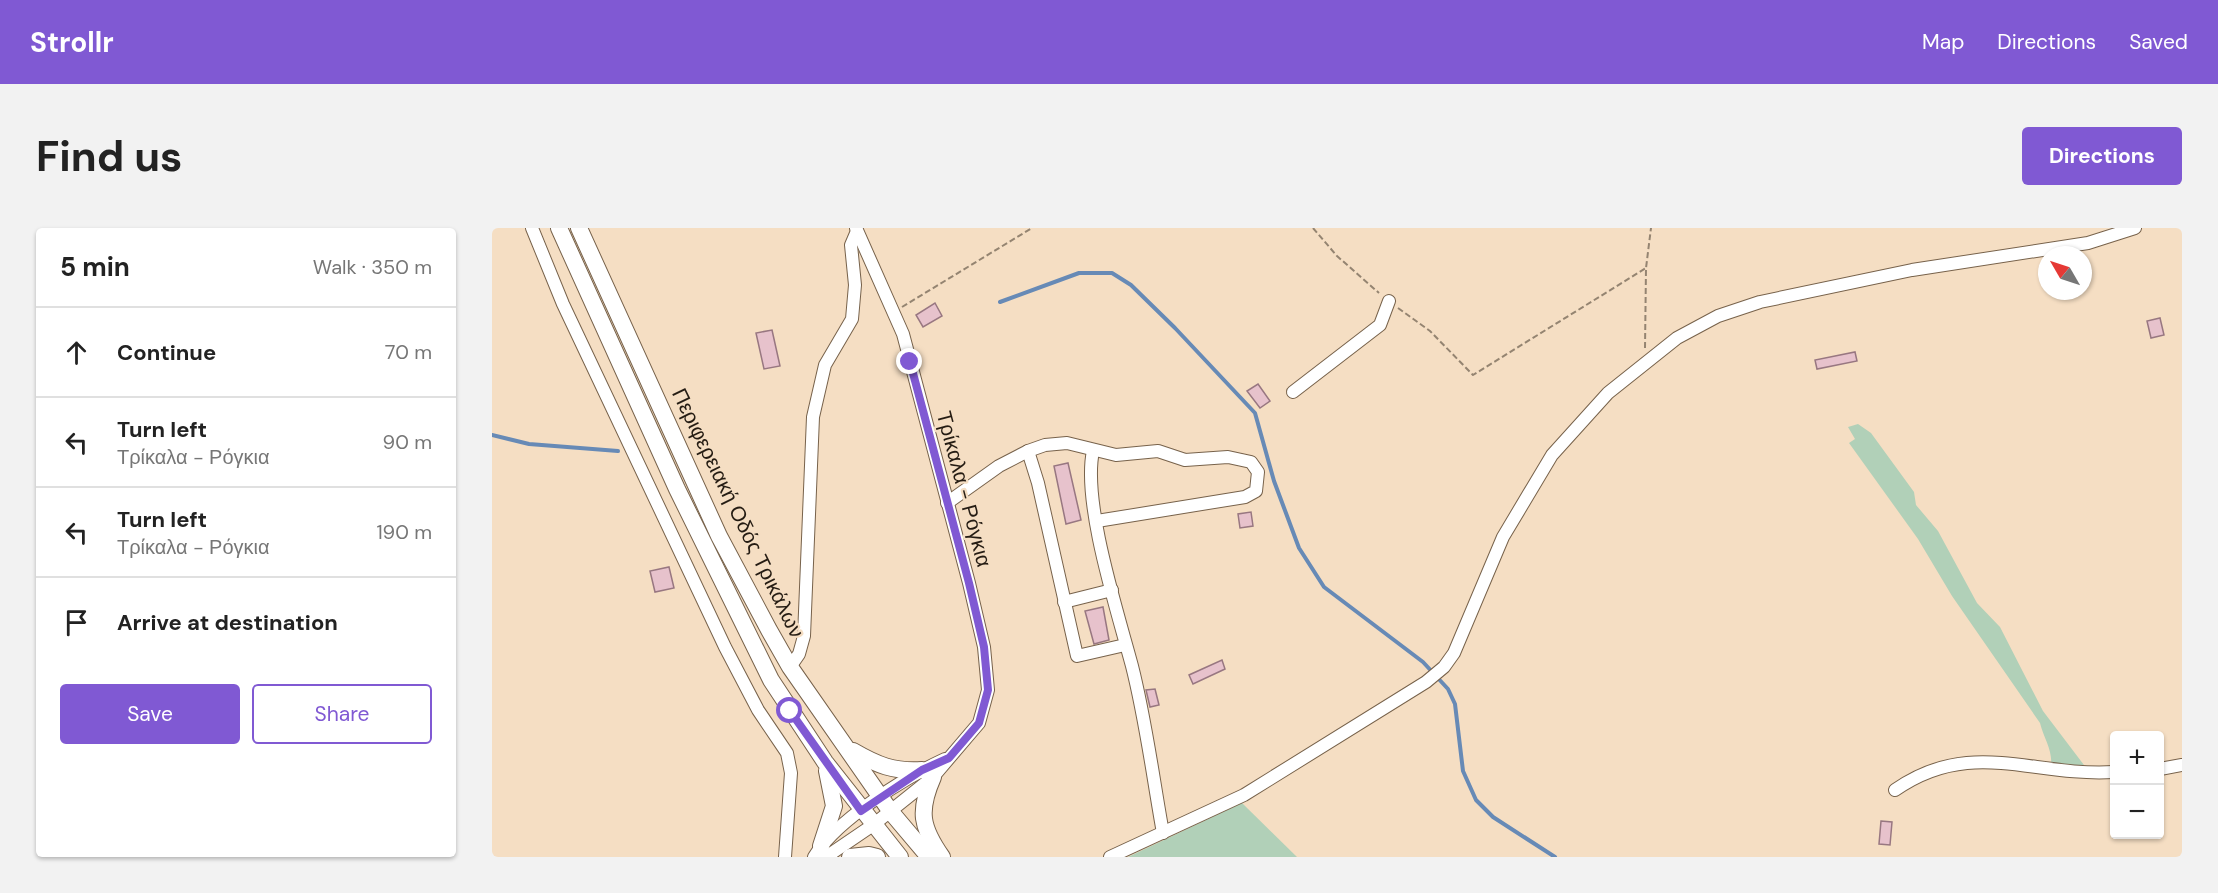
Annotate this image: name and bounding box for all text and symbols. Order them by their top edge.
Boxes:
text: Strollr [30,24,114,61]
text: Map [1922,28,1964,56]
text: Directions [1997,28,2096,56]
text: Saved [2129,28,2188,56]
button: Directions [2022,127,2182,185]
text: Find us [36,129,182,184]
north arrow [2038,246,2092,300]
text: 5 min [60,250,130,284]
text: Walk · 350 m [313,254,432,280]
icon: ahead [60,336,93,369]
text: Continue [117,338,216,367]
text: 70 m [385,339,432,365]
route end [896,348,922,374]
street label: Περιφερειακή Οδός Τρικάλων [665,384,811,642]
street label: Τρίκαλα - Ρόγκια [930,408,998,570]
text: Turn left [117,415,207,444]
icon: left [60,426,93,459]
text: 90 m [383,429,432,455]
text: Τρίκαλα - Ρόγκια [117,444,270,470]
text: Turn left [117,505,207,534]
icon: left [60,516,93,549]
text: 190 m [376,519,432,545]
text: Τρίκαλα - Ρόγκια [117,534,270,560]
icon: arrive [60,606,93,639]
text: Arrive at destination [117,608,338,637]
button: Save [60,684,240,744]
button: Share [252,684,432,744]
route start [776,697,802,723]
map controls [2110,731,2164,839]
button: + [2110,731,2164,785]
button: − [2110,785,2164,839]

